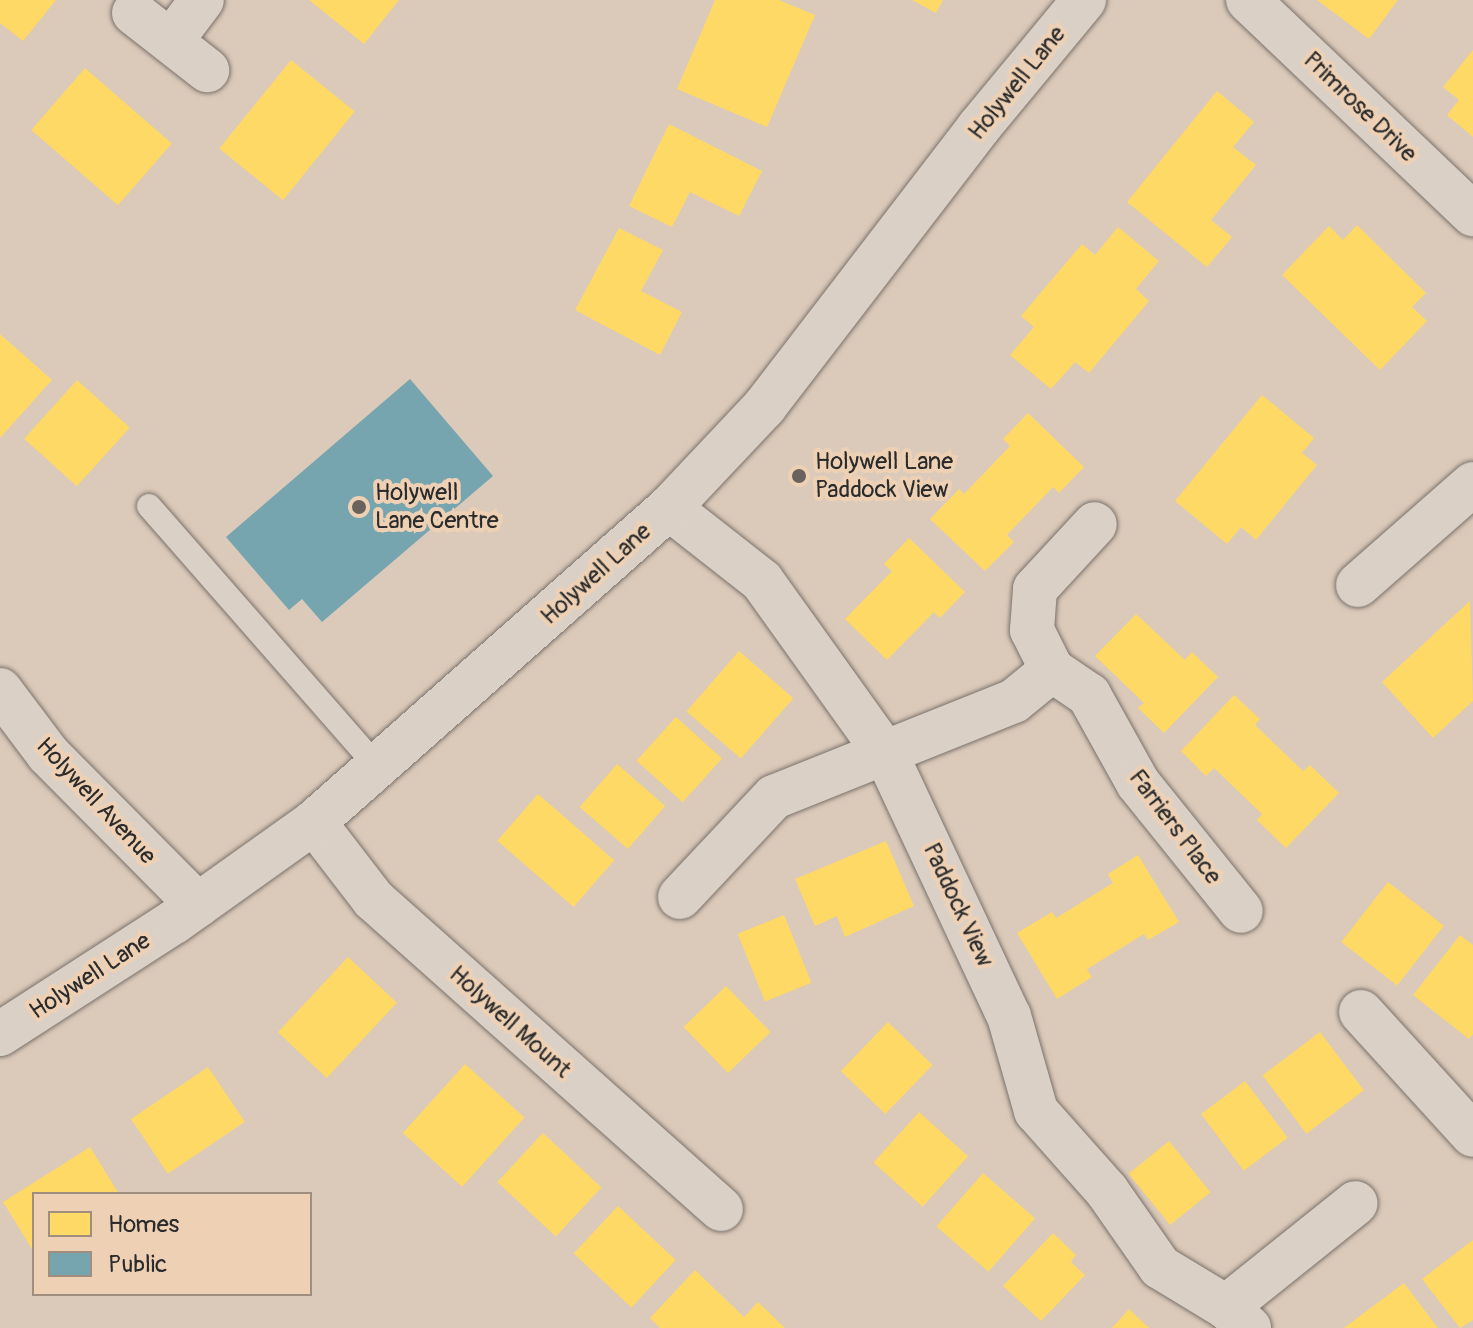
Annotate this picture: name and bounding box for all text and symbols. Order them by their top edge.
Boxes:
street label: Holywell Lane [962,20,1072,146]
street label: Primrose Drive [1297,46,1423,168]
place label: Holywell Lane Paddock View [815,448,953,504]
marker: Holywell Lane Paddock View [790,467,808,485]
place label: Holywell Lane Centre [375,479,499,535]
marker: Holywell Lane Centre [350,498,368,516]
street label: Holywell Lane [535,517,657,631]
street label: Holywell Avenue [30,732,162,870]
street label: Farriers Place [1123,764,1227,890]
street label: Paddock View [917,838,999,972]
street label: Holywell Lane [24,926,156,1026]
street label: Holywell Mount [443,960,577,1084]
legend [32,1192,312,1296]
text: Homes [108,1210,179,1239]
text: Public [108,1250,167,1279]

